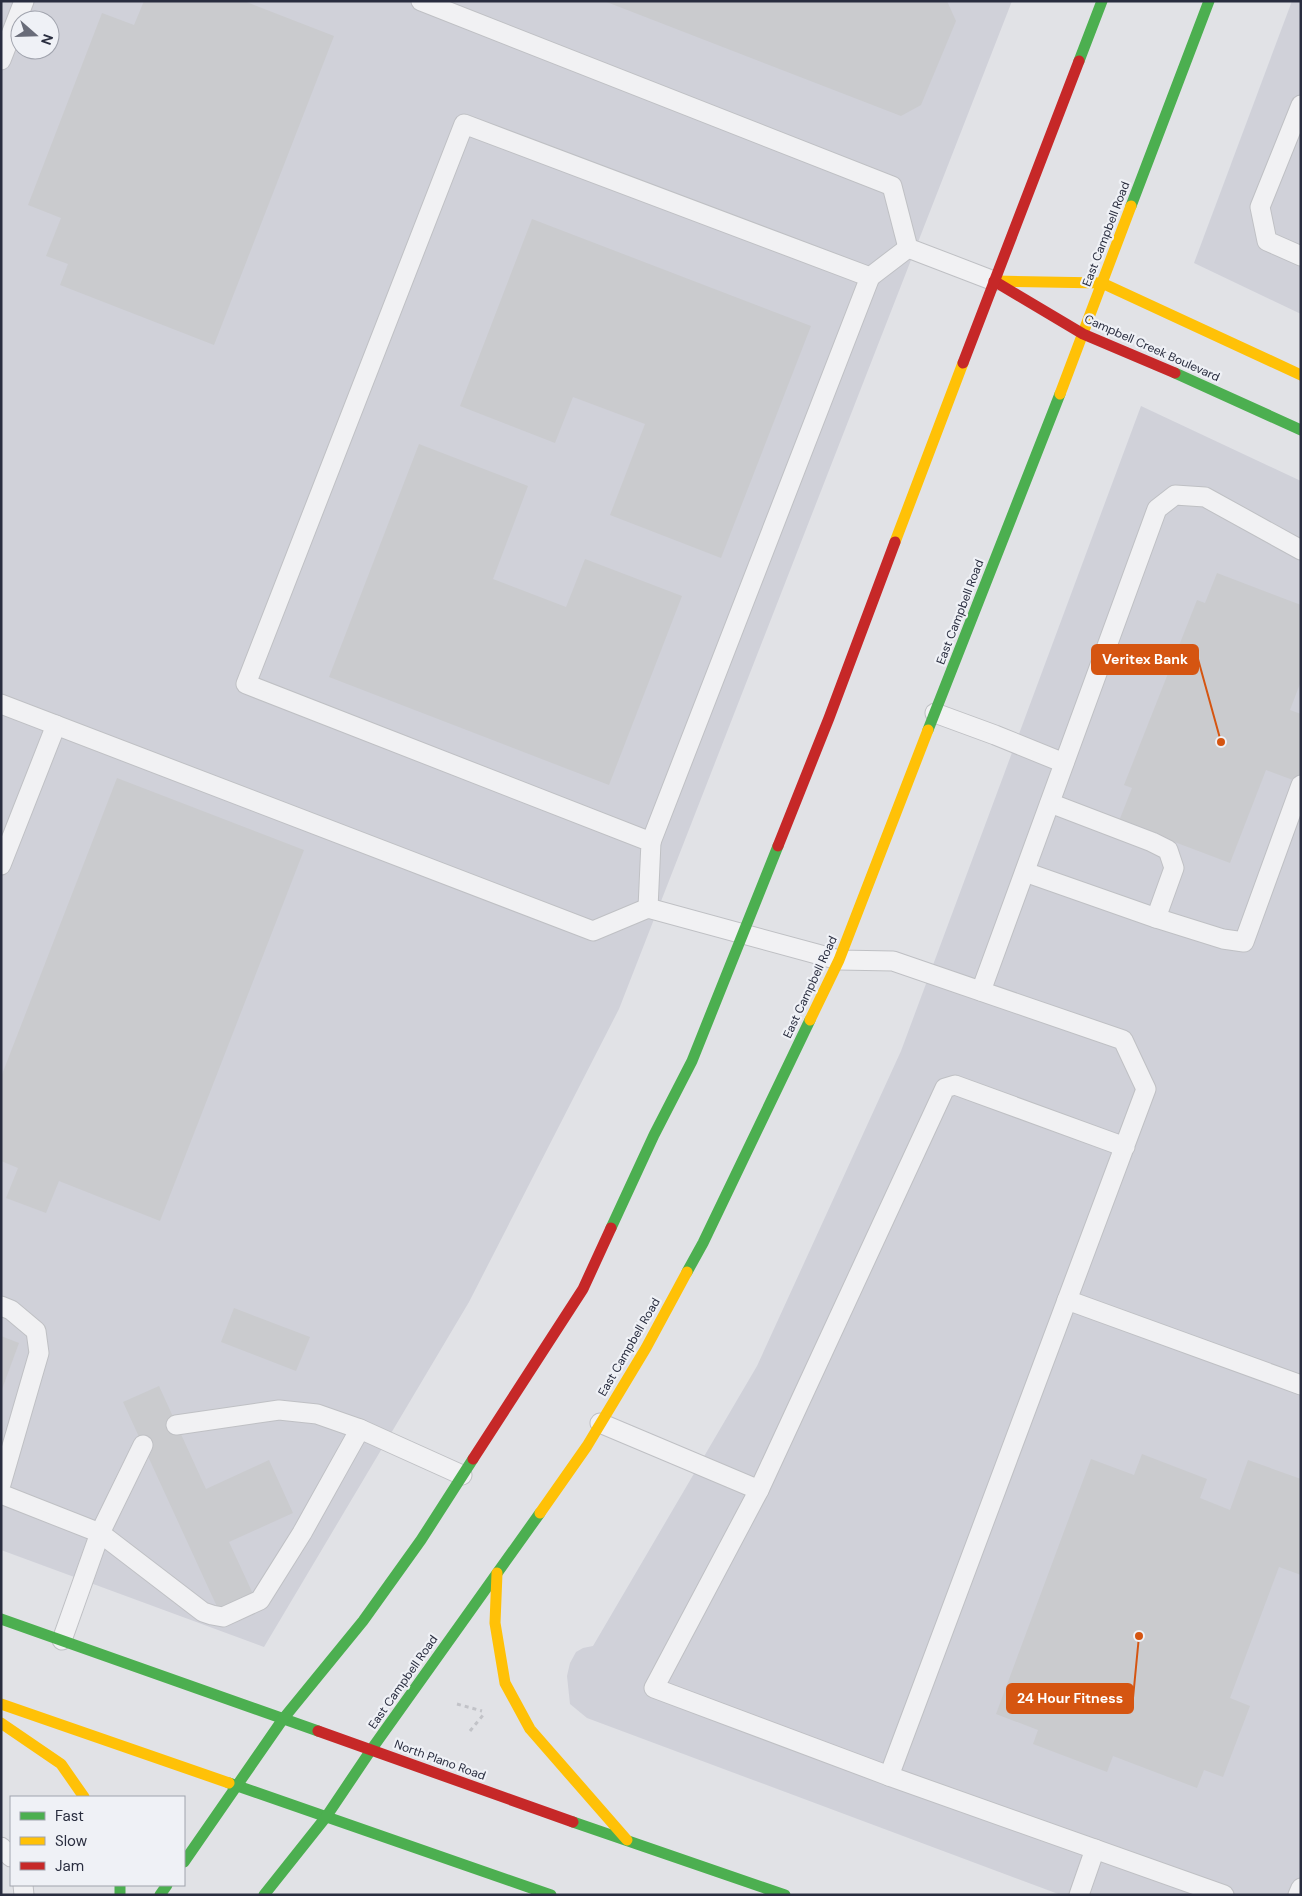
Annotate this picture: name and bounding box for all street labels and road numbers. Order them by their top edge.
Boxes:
street label: East Campbell Road [1079,179,1133,289]
street label: Campbell Creek Boulevard [1082,311,1222,385]
street label: East Campbell Road [933,557,987,667]
street label: East Campbell Road [779,933,841,1041]
street label: East Campbell Road [594,1295,664,1399]
street label: East Campbell Road [365,1632,441,1732]
street label: North Plano Road [392,1736,488,1784]

